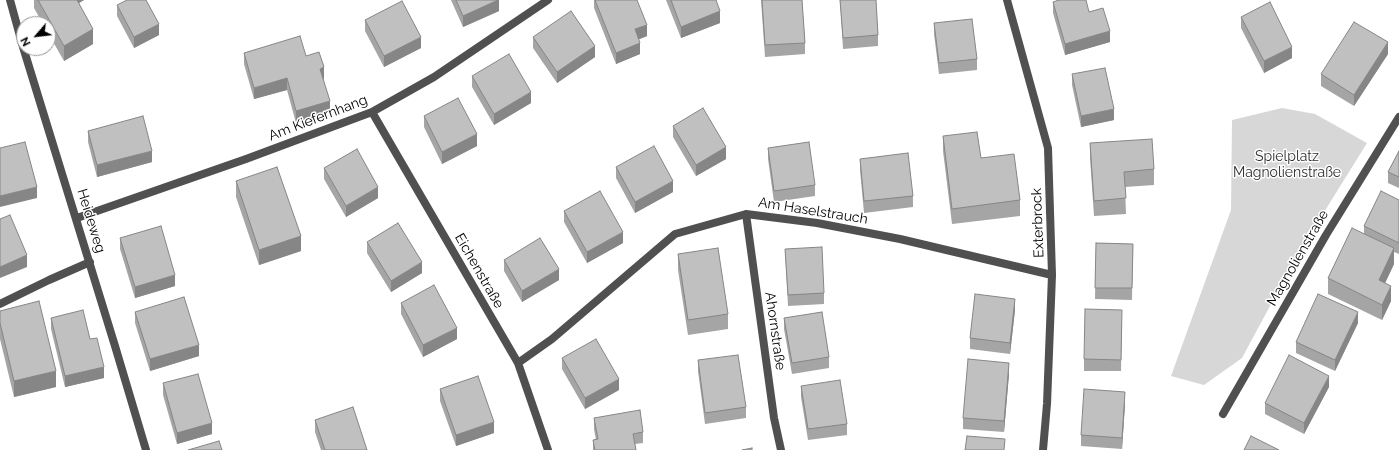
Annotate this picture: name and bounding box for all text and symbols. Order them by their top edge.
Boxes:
north arrow [16,16,56,56]
text: N [18,35,34,48]
street label: Am Kiefernhang [266,91,370,145]
park label: Spielplatz Magnolienstraße [1233,149,1341,182]
street label: Heideweg [73,187,109,255]
street label: Exterbrock [1028,188,1048,258]
street label: Am Haselstrauch [757,194,869,228]
street label: Magnolienstraße [1264,207,1332,309]
street label: Eichenstraße [451,231,507,311]
street label: Ahornstraße [761,291,789,371]

